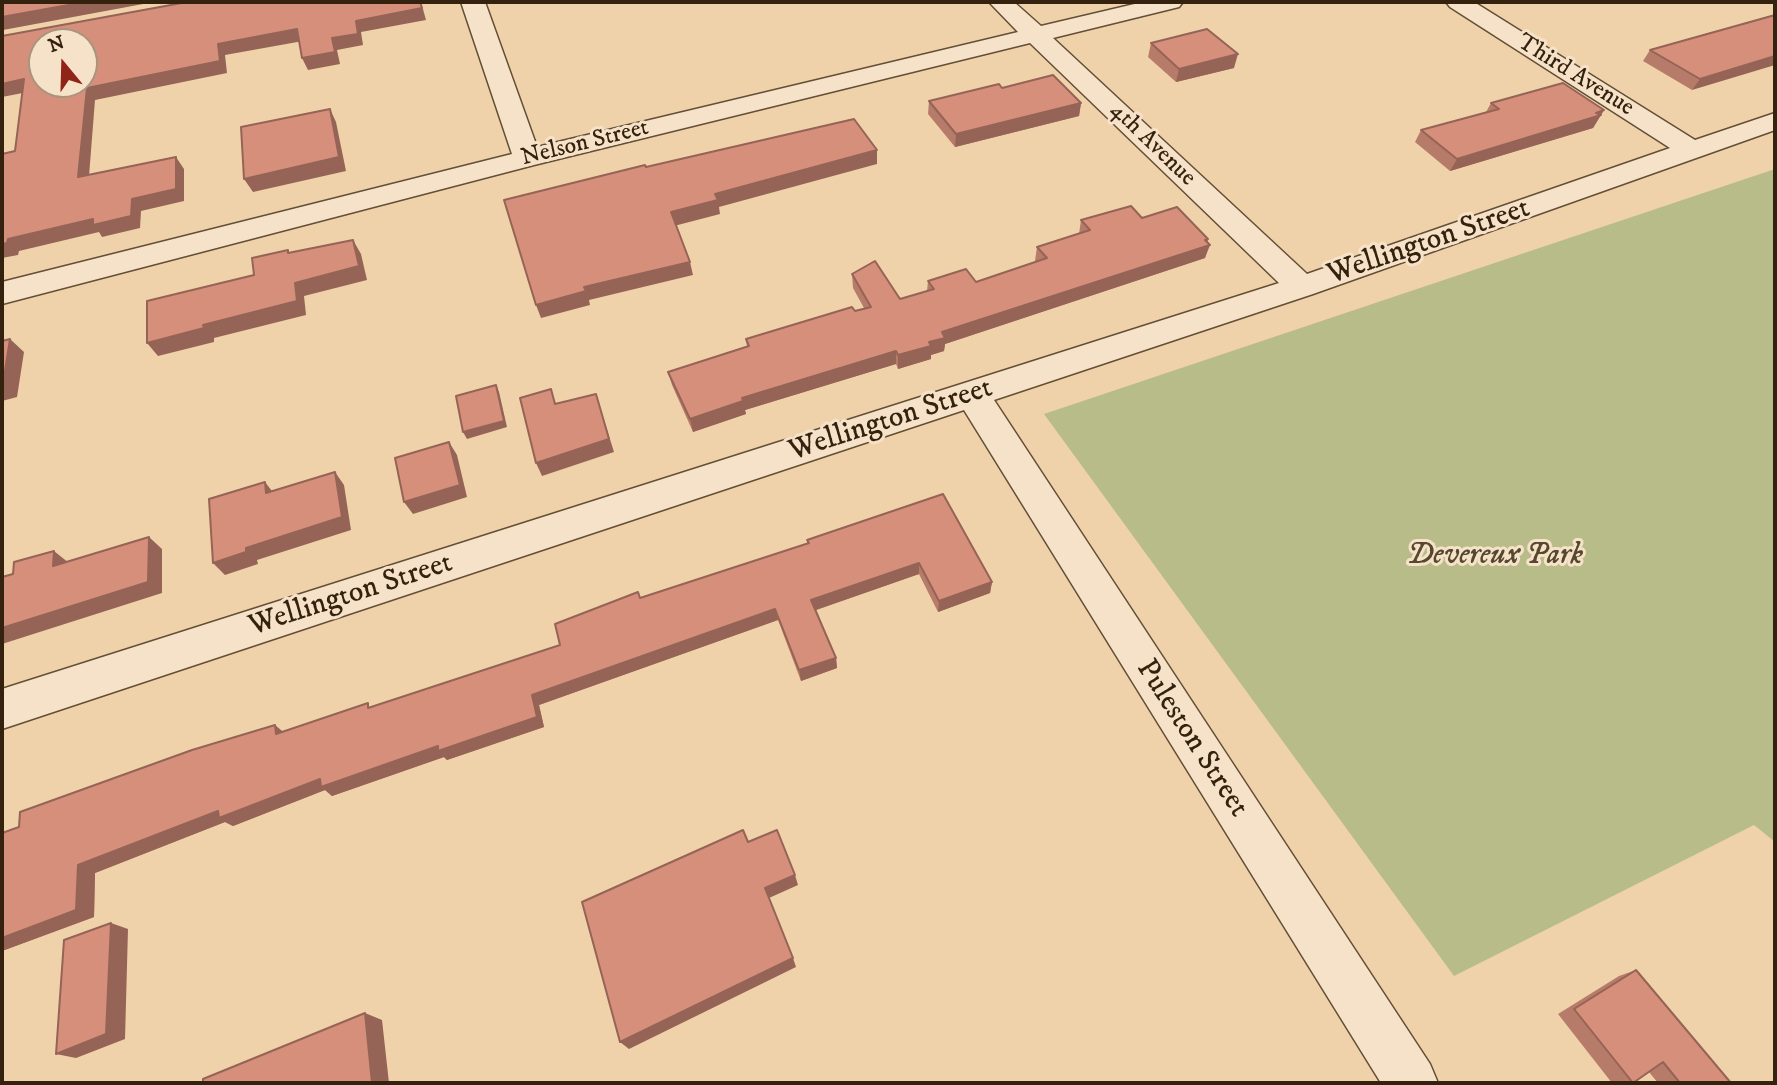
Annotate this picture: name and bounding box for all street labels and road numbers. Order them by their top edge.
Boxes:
street label: Third Avenue [1511,29,1639,123]
street label: 4th Avenue [1103,97,1201,193]
street label: Nelson Street [518,114,652,174]
street label: Wellington Street [1323,192,1535,294]
street label: Wellington Street [785,371,997,471]
street label: Wellington Street [245,546,457,646]
street label: Puleston Street [1127,654,1255,824]

